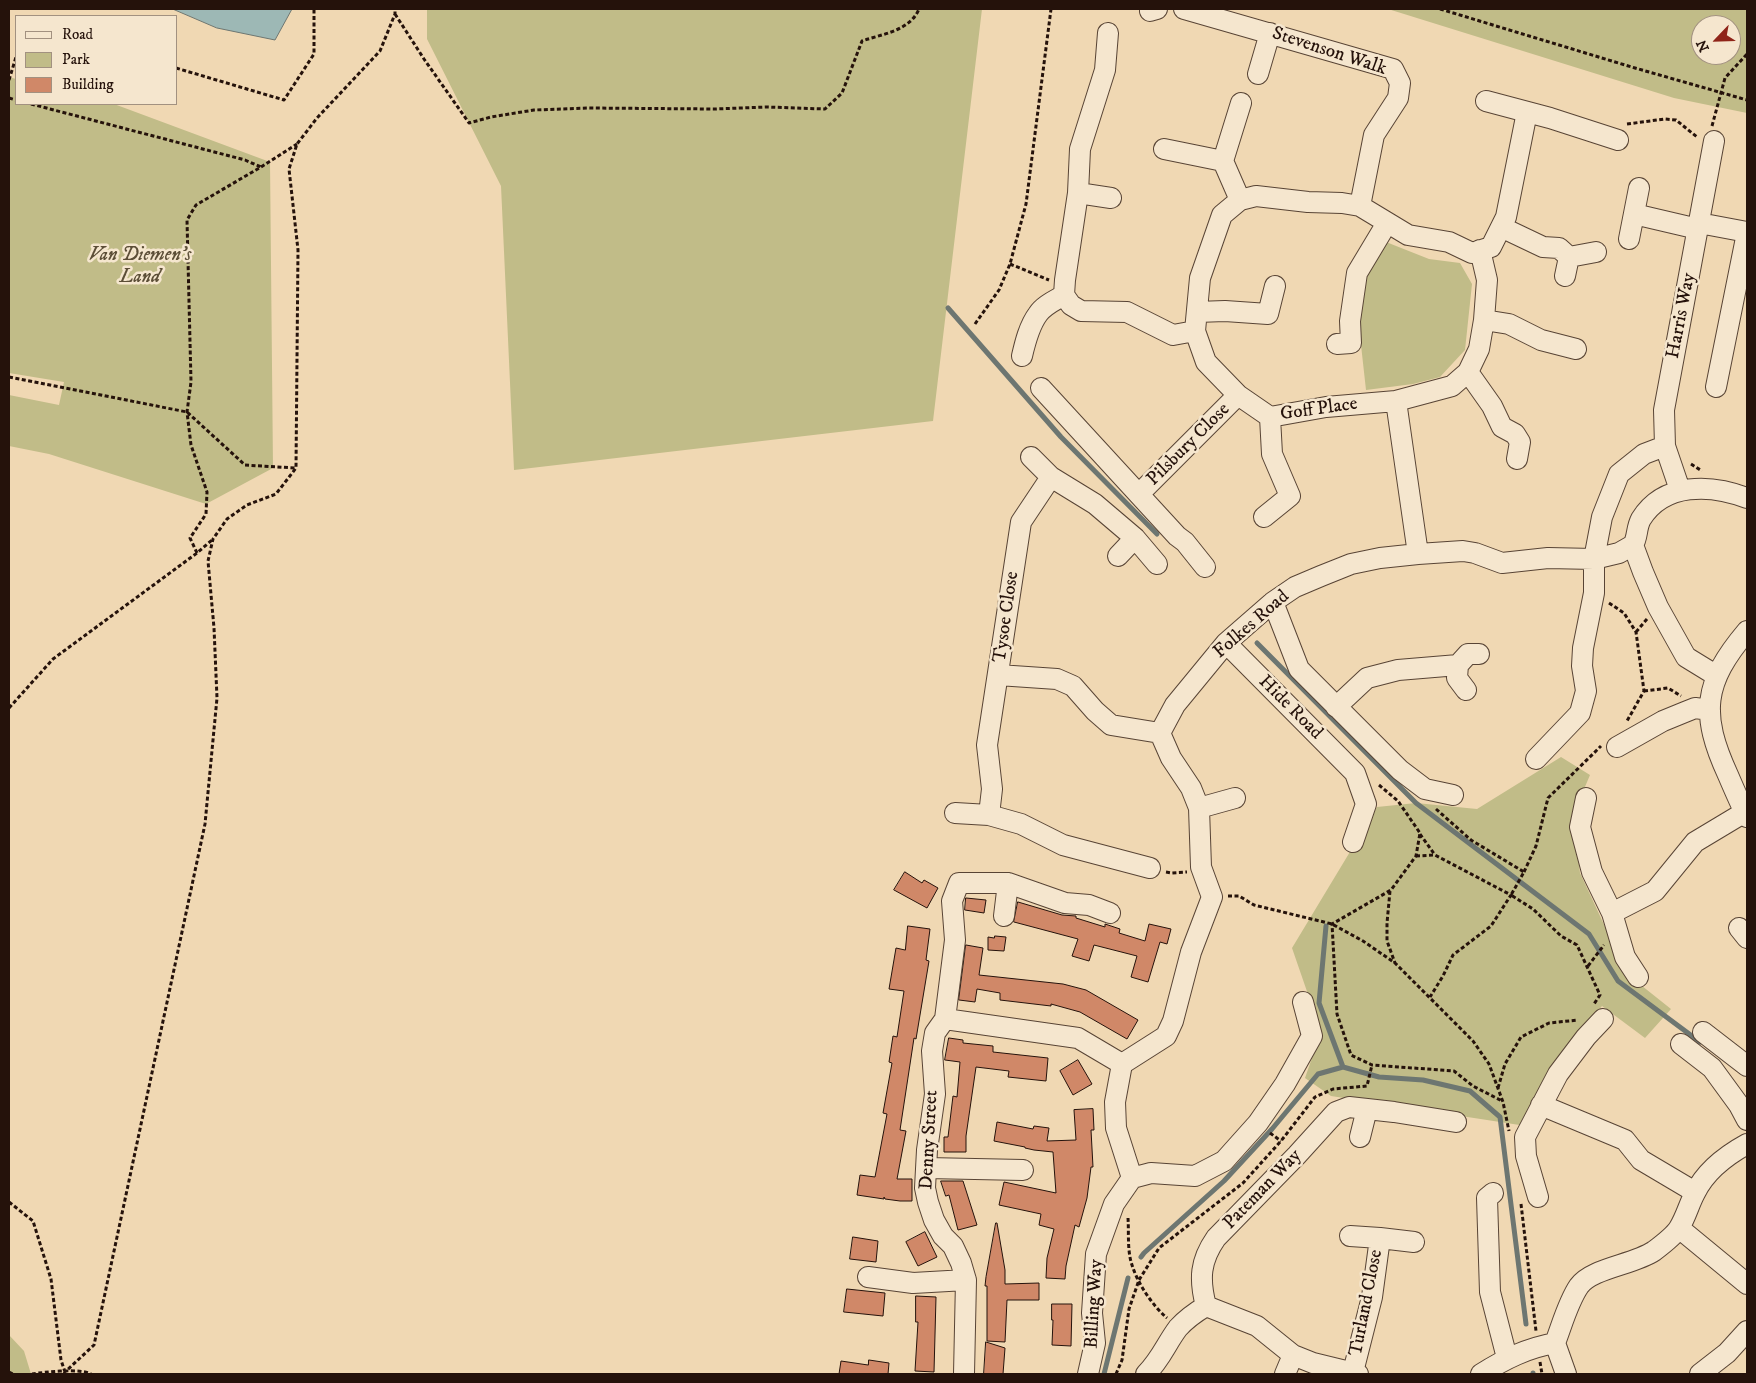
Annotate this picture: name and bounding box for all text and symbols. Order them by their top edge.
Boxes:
legend [15,15,178,105]
north arrow [1691,15,1741,65]
street label: Stevenson Walk [1269,23,1389,81]
text: Road [62,25,93,44]
text: N [1693,37,1714,55]
text: Park [62,50,90,69]
text: Building [62,75,114,94]
park label: Van Diemen's Land [89,245,191,289]
street label: Harris Way [1663,271,1701,361]
street label: Goff Place [1279,393,1359,427]
street label: Pilsbury Close [1143,399,1235,491]
street label: Tysoe Close [989,570,1025,664]
street label: Folkes Road [1210,586,1294,664]
street label: Hide Road [1253,671,1327,745]
street label: Denny Street [916,1090,944,1190]
street label: Pateman Way [1219,1145,1307,1235]
street label: Turland Close [1345,1248,1389,1358]
street label: Billing Way [1081,1259,1109,1349]

